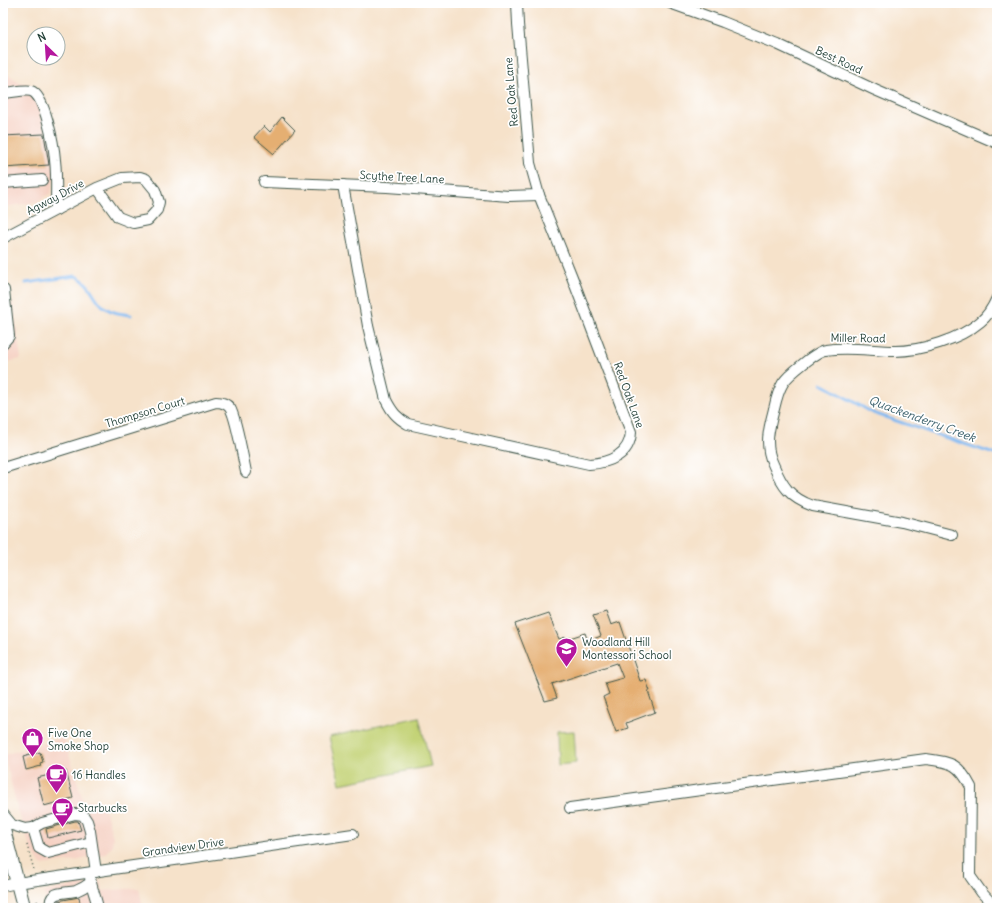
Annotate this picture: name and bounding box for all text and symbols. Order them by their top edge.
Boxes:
north arrow [26,26,66,66]
text: N [35,29,48,45]
street label: Best Road [813,43,865,77]
street label: Red Oak Lane [501,57,521,127]
street label: Scythe Tree Lane [359,168,445,186]
street label: Agway Drive [24,176,86,218]
street label: Miller Road [830,331,886,345]
street label: Red Oak Lane [611,360,647,430]
water label: Quackenderry Creek [867,392,979,445]
street label: Thompson Court [104,393,187,431]
school or university icon: Woodland Hill Montessori School [554,635,580,668]
place label: Woodland Hill Montessori School [582,635,671,662]
shop icon: Five One Smoke Shop [20,726,46,759]
place label: Five One Smoke Shop [48,726,109,753]
cafe icon: 16 Handles [44,762,70,795]
place label: 16 Handles [72,768,126,782]
cafe icon: Starbucks [50,795,76,828]
place label: Starbucks [78,801,127,815]
street label: Grandview Drive [141,834,225,860]

